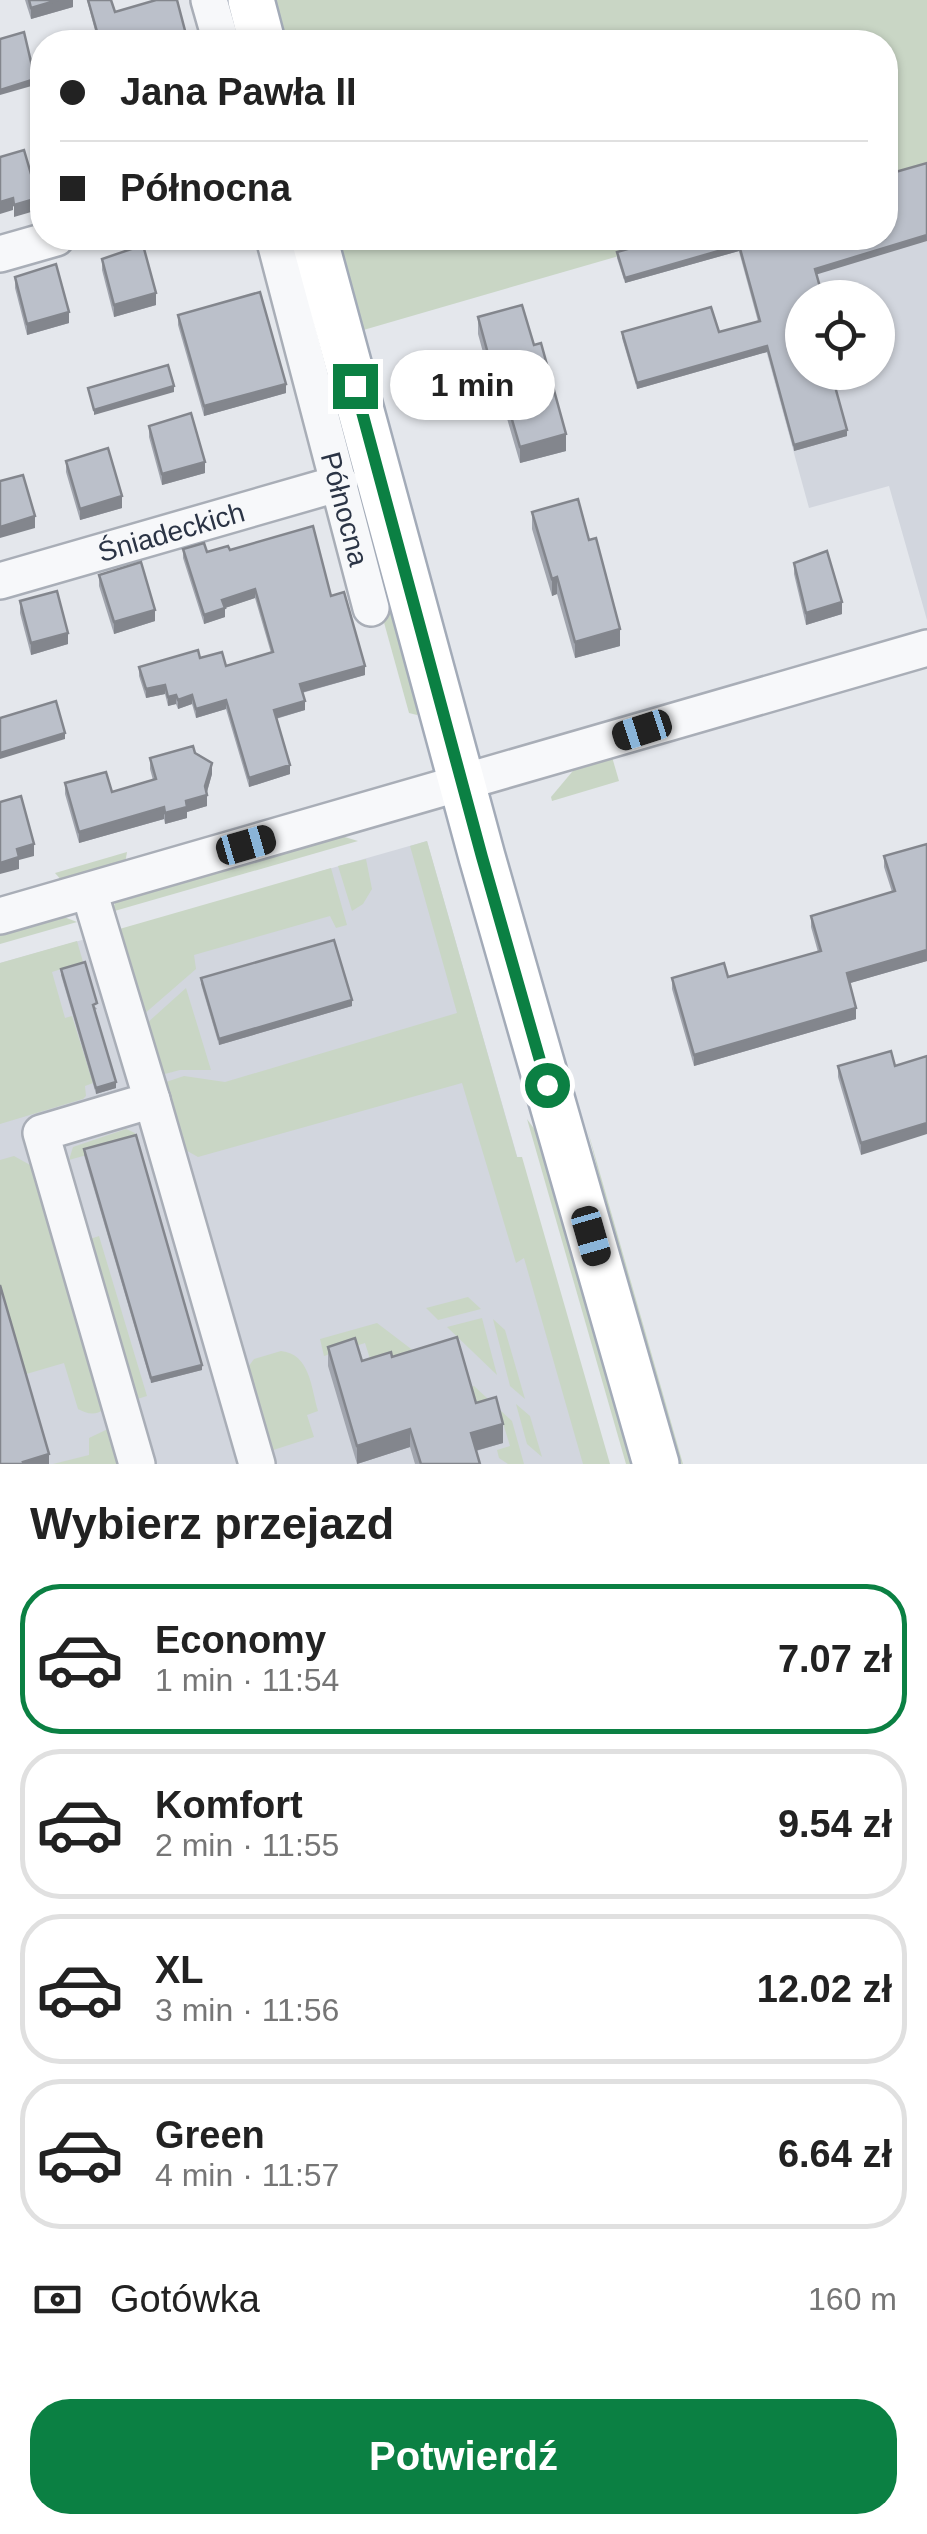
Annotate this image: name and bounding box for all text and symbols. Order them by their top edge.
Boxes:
text: Jana Pawła II [120,71,357,113]
text: Północna [120,167,291,209]
map controls [785,280,895,390]
button: locate [785,280,895,390]
callout: 1 min [390,351,555,421]
route end [333,364,378,409]
text: 1 min [431,367,514,403]
street label: Północna [315,448,375,570]
street label: Śniadeckich [94,496,248,568]
car [609,706,675,754]
car [213,822,279,868]
route start [525,1063,570,1108]
car [568,1203,614,1269]
text: Wybierz przejazd [30,1498,394,1549]
icon: car [35,1614,125,1704]
text: Economy [155,1619,326,1661]
text: 7.07 zł [778,1638,892,1680]
text: 1 min · 11:54 [155,1662,339,1698]
icon: car [35,1779,125,1869]
text: Komfort [155,1784,303,1826]
text: 9.54 zł [778,1803,892,1845]
text: 2 min · 11:55 [155,1827,339,1863]
icon: car [35,1944,125,2034]
text: XL [155,1949,204,1991]
text: 12.02 zł [757,1968,892,2010]
text: 3 min · 11:56 [155,1992,339,2028]
icon: car [35,2109,125,2199]
text: Green [155,2114,265,2156]
text: 6.64 zł [778,2133,892,2175]
text: 4 min · 11:57 [155,2157,339,2193]
icon: cash [30,2272,85,2327]
text: Gotówka [110,2278,260,2320]
text: 160 m [808,2281,897,2317]
button: Potwierdź [30,2399,897,2514]

